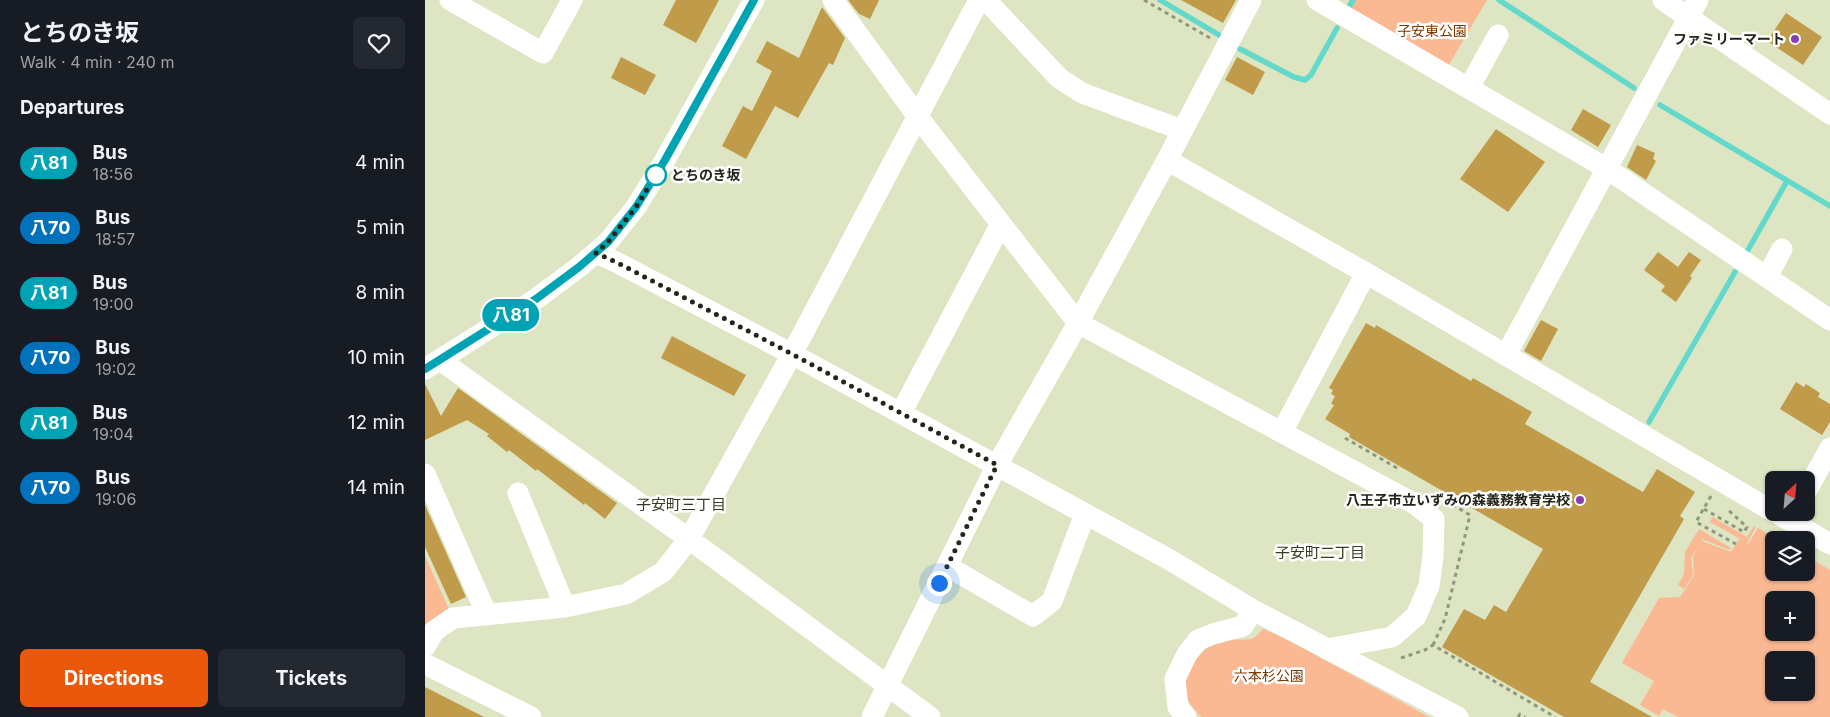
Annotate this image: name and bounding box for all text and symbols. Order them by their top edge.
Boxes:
button: heart [353,17,405,69]
text: とちのき坂 [20,18,139,47]
park label: 子安東公園 [1397,22,1467,39]
place label: ファミリーマート [1673,30,1785,47]
marker: ファミリーマート [1789,33,1801,45]
text: Walk · 4 min · 240 m [20,52,174,72]
text: Departures [20,96,124,119]
text: Bus [92,141,128,164]
text: 4 min [355,151,405,174]
text: 八81 [30,152,67,173]
text: 18:56 [92,164,133,184]
marker: とちのき坂 [645,164,667,186]
place label: とちのき坂 [671,166,741,183]
text: Bus [95,206,130,229]
text: 5 min [356,216,405,239]
text: 八70 [30,217,70,238]
text: 18:57 [95,229,135,249]
text: Bus [92,271,128,294]
text: 8 min [355,281,405,304]
text: 八81 [30,282,67,303]
text: 19:00 [92,294,134,314]
line badge: 八81 [482,299,540,331]
text: 八81 [492,304,530,325]
text: Bus [95,336,130,359]
text: 10 min [347,346,405,369]
text: 八70 [30,347,70,368]
text: 19:02 [95,359,136,379]
text: Bus [92,401,128,424]
text: 12 min [348,411,405,434]
text: 八81 [30,412,67,433]
text: 19:04 [92,424,134,444]
text: Bus [95,466,130,489]
north arrow [1765,471,1815,521]
map controls [1765,471,1815,701]
text: 14 min [347,476,405,499]
text: 八70 [30,477,70,498]
text: 19:06 [95,489,136,509]
place label: 八王子市立いずみの森義務教育学校 [1346,491,1570,508]
marker: 八王子市立いずみの森義務教育学校 [1574,494,1586,506]
district label: 子安町三丁目 [636,495,726,514]
button: layers [1765,531,1815,581]
district label: 子安町二丁目 [1275,543,1365,562]
your location [927,571,952,596]
button: + [1765,591,1815,641]
button: Directions [20,649,208,707]
button: Tickets [218,649,405,707]
button: − [1765,651,1815,701]
park label: 六本杉公園 [1234,667,1304,684]

